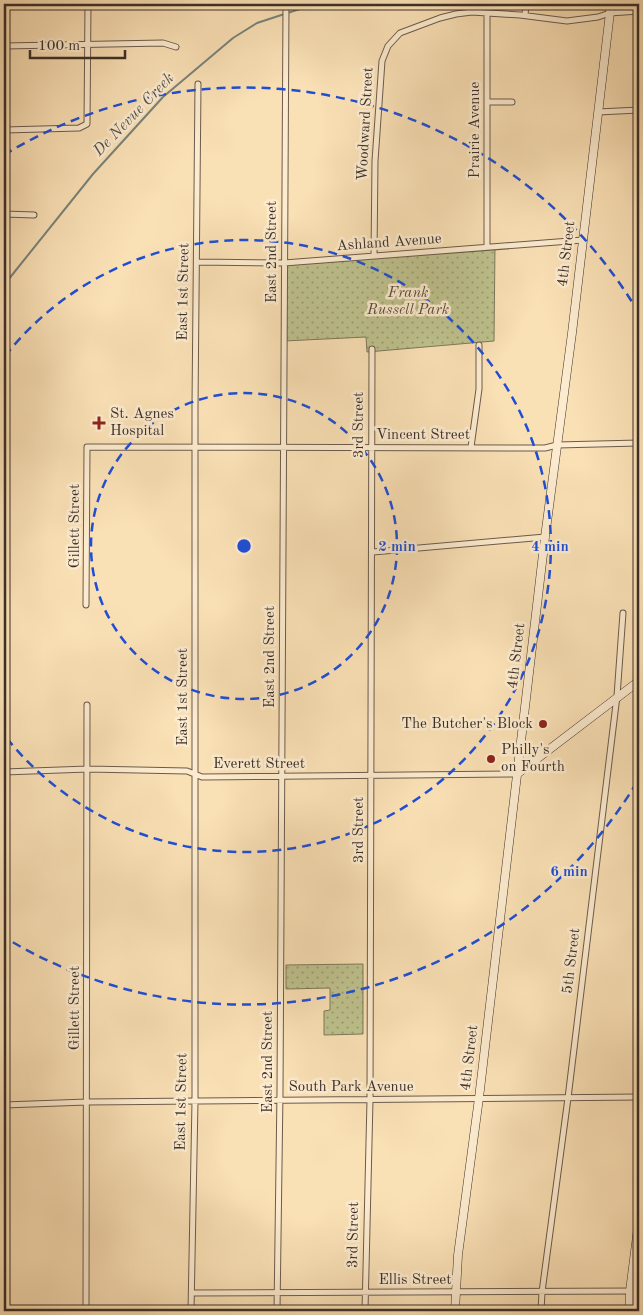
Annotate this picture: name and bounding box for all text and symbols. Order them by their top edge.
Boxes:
scale bar [30,28,125,60]
text: 100 m [38,39,80,54]
street label: Woodward Street [356,67,376,181]
water label: De Nevue Creek [90,70,178,160]
street label: Prairie Avenue [468,82,483,178]
street label: East 2nd Street [265,201,280,303]
street label: 4th Street [556,220,578,288]
street label: Ashland Avenue [336,232,442,254]
street label: East 1st Street [176,243,192,341]
park label: Frank Russell Park [366,286,449,318]
street label: 3rd Street [352,392,367,458]
place label: St. Agnes Hospital [110,407,174,439]
marker: St. Agnes Hospital [92,416,106,430]
street label: Vincent Street [376,428,470,443]
street label: Gillett Street [68,484,83,568]
centre of rings [235,537,253,555]
text: 2 min [378,540,416,555]
text: 4 min [531,540,569,555]
street label: East 2nd Street [263,606,278,708]
street label: 4th Street [506,622,528,690]
street label: East 1st Street [176,648,191,746]
place label: The Butcher's Block [401,717,533,732]
marker: The Butcher's Block [537,718,549,730]
place label: Philly's on Fourth [501,743,565,775]
marker: Philly's on Fourth [485,753,497,765]
street label: Everett Street [213,757,305,772]
street label: 3rd Street [352,797,367,863]
text: 6 min [550,865,588,880]
street label: 5th Street [561,927,583,995]
street label: Gillett Street [68,966,83,1050]
street label: East 2nd Street [261,1011,276,1113]
street label: 4th Street [459,1024,481,1092]
street label: East 1st Street [174,1053,190,1151]
street label: South Park Avenue [288,1080,414,1095]
street label: 3rd Street [346,1202,362,1268]
street label: Ellis Street [379,1273,451,1288]

